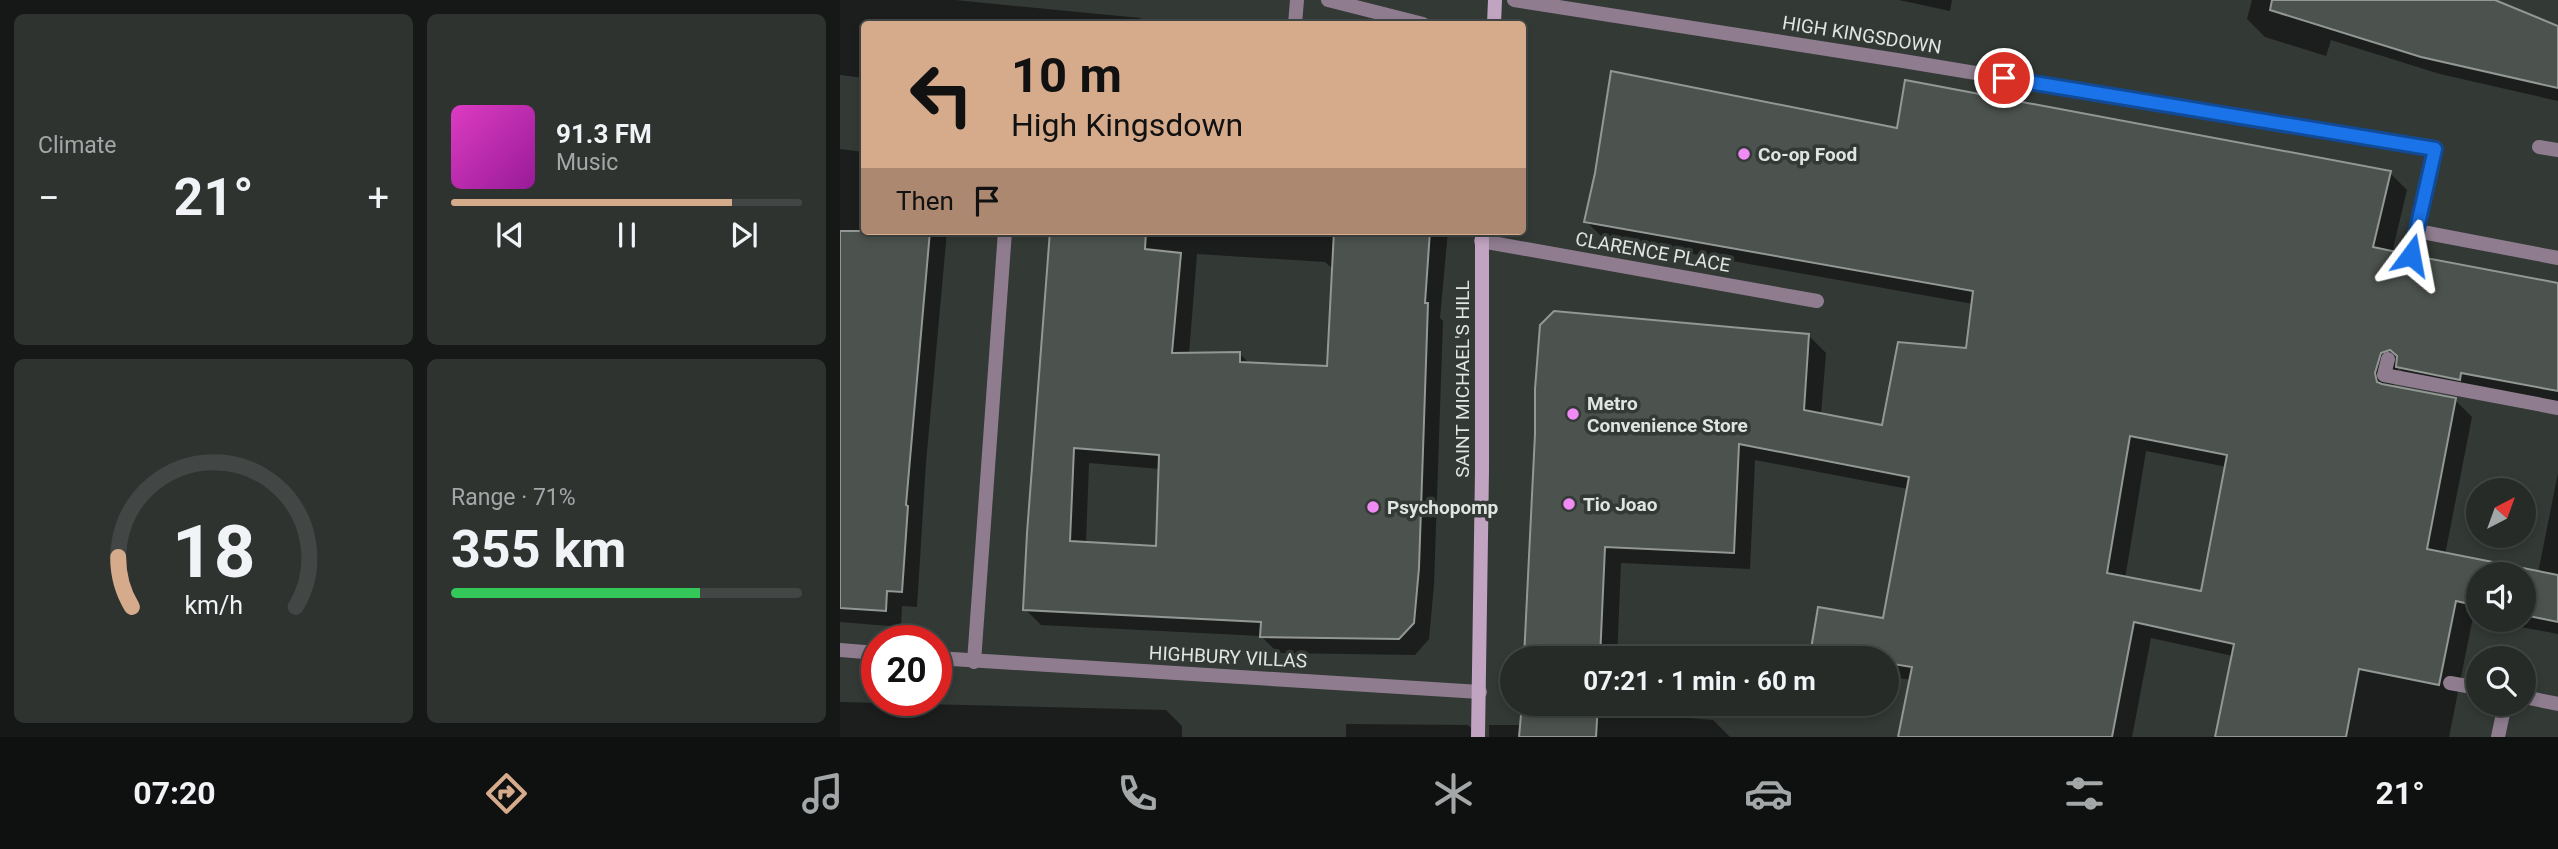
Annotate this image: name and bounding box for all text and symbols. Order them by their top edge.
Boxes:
street label: HIGH KINGSDOWN [1781,11,1943,59]
text: 10 m [1011,47,1122,104]
pin [1974,48,2034,108]
icon: left [896,49,987,140]
icon: arrive [1985,59,2023,97]
text: High Kingsdown [1011,106,1243,144]
text: 91.3 FM [556,119,652,149]
text: Climate [38,132,117,159]
place label: Co-op Food [1758,143,1857,166]
marker: Co-op Food [1736,146,1752,162]
text: Music [556,149,618,176]
text: 21° [174,167,254,228]
text: − [38,176,60,220]
text: + [367,176,389,220]
icon: arrive [968,182,1006,220]
text: Then [896,186,954,216]
icon: previous [491,216,529,254]
icon: pause [608,216,646,254]
icon: next [725,216,763,254]
position arrow [2374,218,2448,292]
street label: CLARENCE PLACE [1574,227,1732,277]
street label: SAINT MICHAEL'S HILL [1451,280,1474,478]
place label: Metro Convenience Store [1587,392,1748,437]
marker: Metro Convenience Store [1565,406,1581,422]
north arrow [2466,478,2536,548]
map controls [2466,478,2536,716]
text: Range · 71% [451,484,576,511]
place label: Tio Joao [1583,493,1658,516]
place label: Psychopomp [1387,496,1499,519]
marker: Tio Joao [1561,496,1577,512]
marker: Psychopomp [1365,499,1381,515]
text: 18 [172,509,255,595]
text: 355 km [451,519,626,580]
button: sound [2466,562,2536,632]
text: km/h [184,591,243,620]
speed limit sign: 20 [861,625,952,716]
street label: HIGHBURY VILLAS [1148,641,1308,673]
button: search [2466,646,2536,716]
text: 07:21 · 1 min · 60 m [1583,666,1816,696]
icon: directions [482,769,531,818]
icon: music [798,769,847,818]
icon: phone [1113,769,1162,818]
icon: climate [1429,769,1478,818]
icon: car [1744,769,1793,818]
icon: filters [2060,769,2109,818]
text: 07:20 [133,774,216,812]
text: 21° [2375,774,2425,812]

